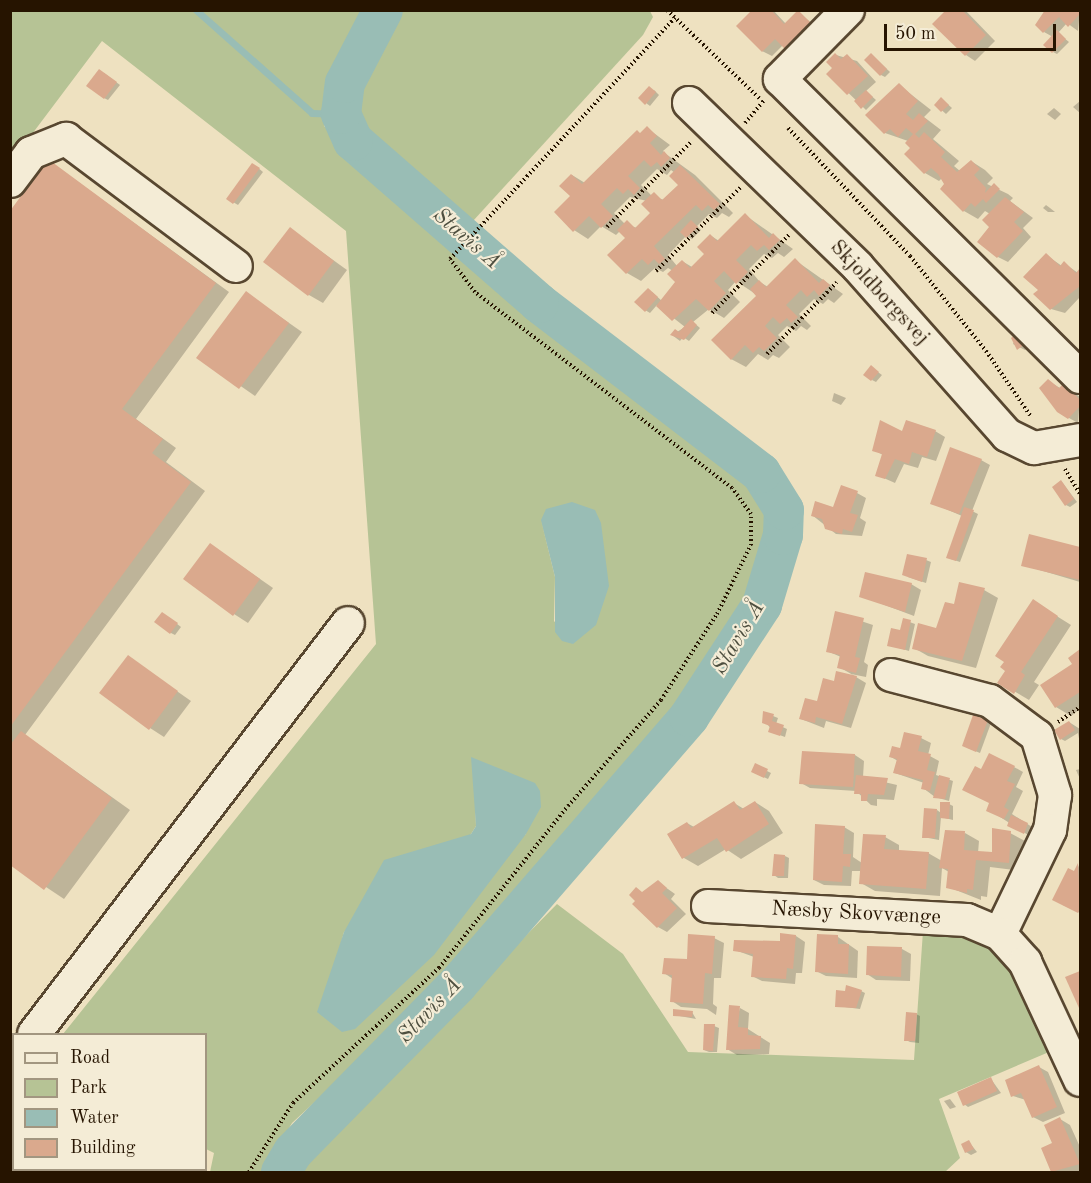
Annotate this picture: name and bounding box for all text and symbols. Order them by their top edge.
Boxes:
scale bar [887,12,1060,50]
text: 50 m [895,25,935,43]
water label: Stavis Å [427,202,505,276]
street label: Skjoldborgsvej [824,235,934,351]
water label: Stavis Å [707,596,771,680]
street label: Næsby Skovvænge [771,897,941,931]
water label: Stavis Å [392,973,468,1049]
legend [12,1033,207,1171]
text: Road [70,1049,110,1067]
text: Park [70,1079,107,1097]
text: Water [70,1109,119,1127]
text: Building [70,1139,135,1157]

